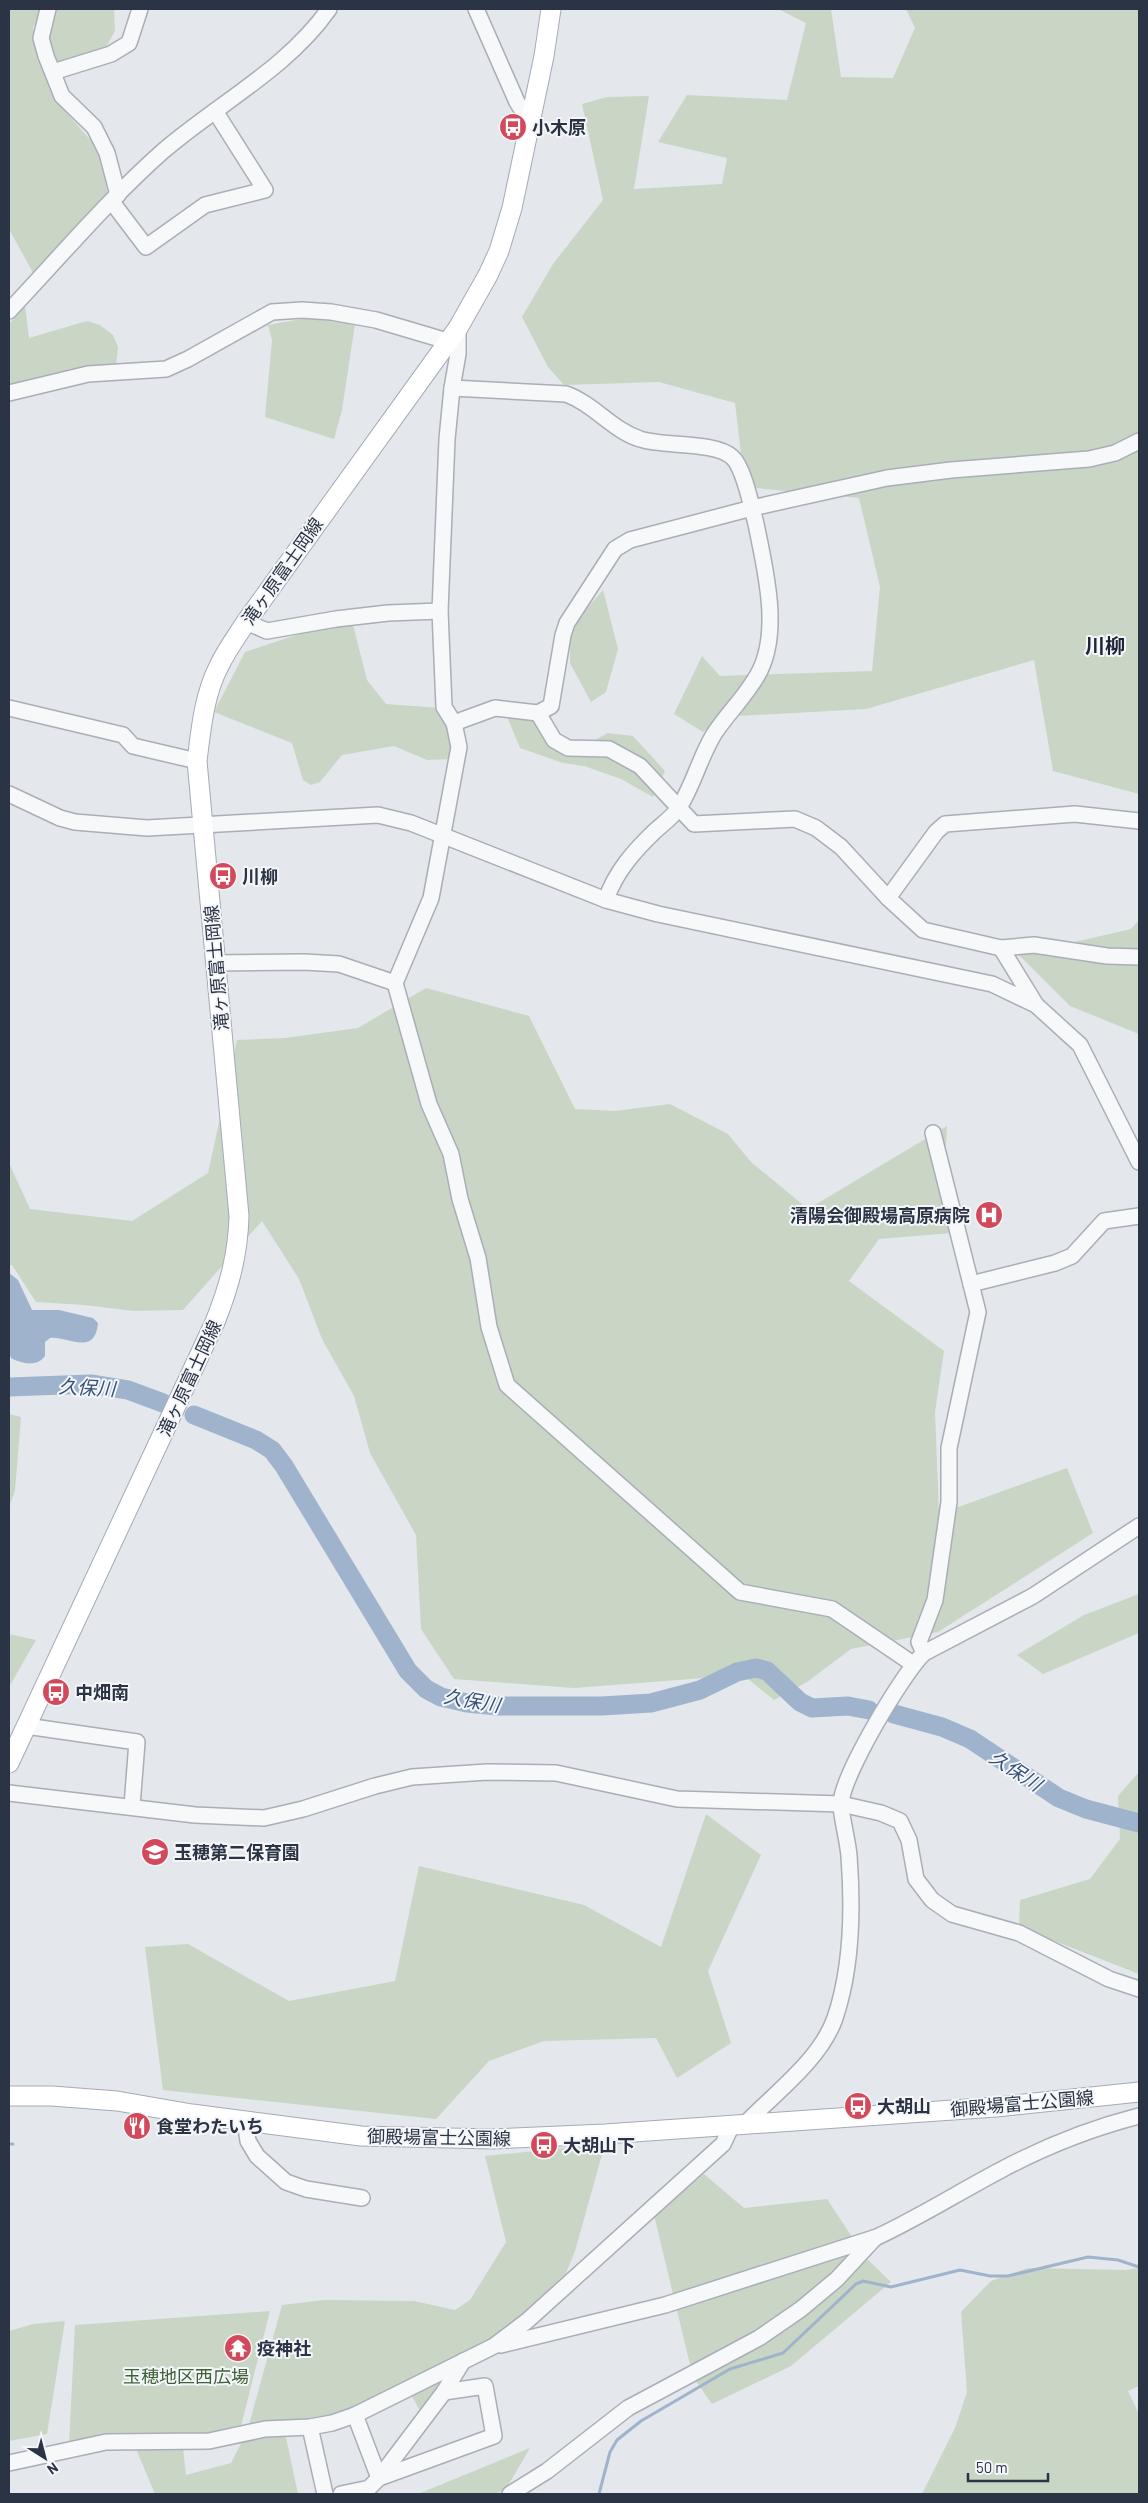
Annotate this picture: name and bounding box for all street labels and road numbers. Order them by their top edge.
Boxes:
street label: 滝ヶ原富士岡線 [237,513,327,629]
street label: 滝ヶ原富士岡線 [200,904,232,1032]
street label: 滝ヶ原富士岡線 [152,1316,226,1440]
street label: 御殿場富士公園線 [949,2086,1095,2120]
street label: 御殿場富士公園線 [367,2125,511,2149]

